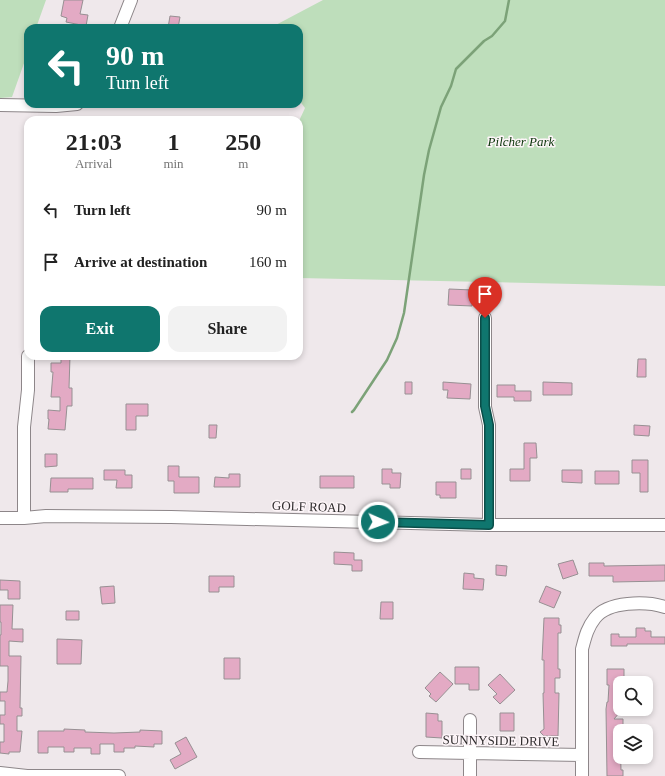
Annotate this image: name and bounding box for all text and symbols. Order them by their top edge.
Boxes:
icon: left [40,40,92,92]
text: 90 m [106,40,164,71]
text: Turn left [106,73,169,93]
text: 21:03 [66,129,122,155]
text: 1 [167,129,179,155]
text: 250 [225,129,261,155]
park label: Pilcher Park [487,134,555,149]
text: Arrival [75,156,112,171]
text: min [163,156,184,171]
text: m [238,156,248,171]
icon: left [40,199,62,221]
text: Turn left [74,202,131,218]
text: 90 m [257,202,287,218]
icon: arrive [40,251,62,273]
text: Arrive at destination [74,254,207,270]
text: 160 m [249,254,287,270]
pin [468,277,502,318]
icon: arrive [474,283,496,305]
button: Exit [40,306,160,352]
button: Share [168,306,287,352]
street label: GOLF ROAD [272,498,346,515]
position arrow [357,501,399,543]
map controls [613,676,653,764]
button: search [613,676,653,716]
button: layers [613,724,653,764]
street label: SUNNYSIDE DRIVE [443,732,559,749]

